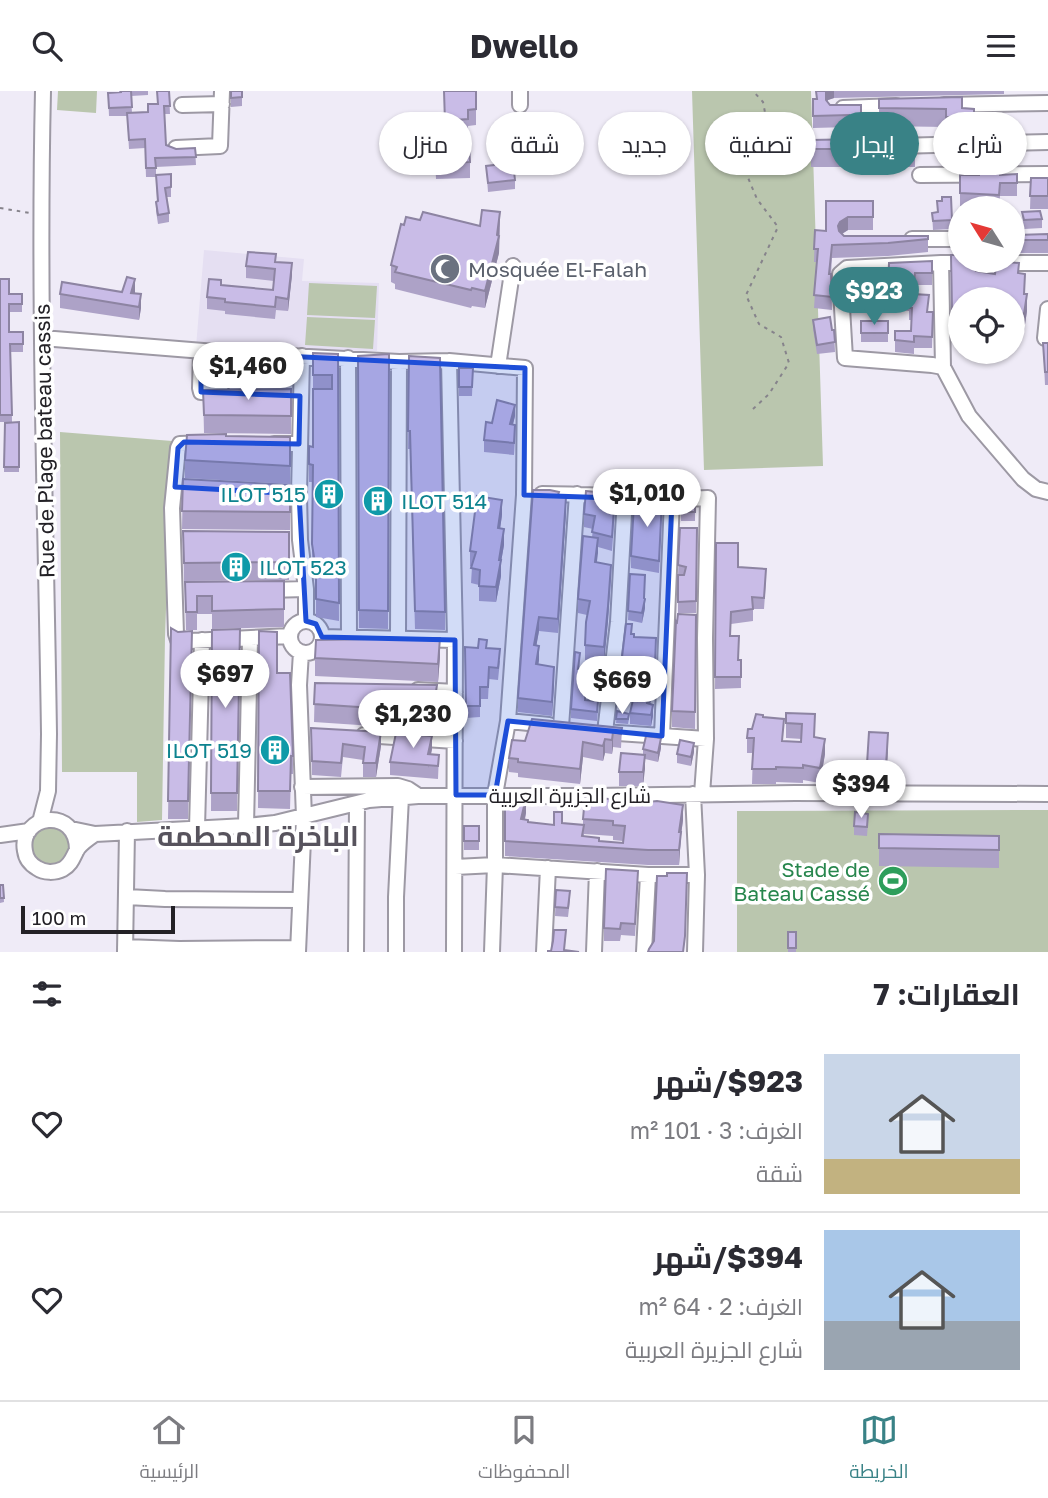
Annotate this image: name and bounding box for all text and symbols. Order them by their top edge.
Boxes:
icon: search [28,27,66,65]
text: Dwello [470,27,578,65]
icon: menu [982,27,1020,65]
chip: منزل [379,112,472,175]
chip: شقة [486,112,584,175]
chip: جديد [598,112,691,175]
chip: تصفية [705,112,816,175]
chip: إيجار [830,112,919,175]
chip: شراء [933,112,1027,175]
north arrow [948,196,1026,273]
map controls [948,196,1025,364]
mosque icon: Mosquée El-Falah [428,252,462,286]
place label: Mosquée El-Falah [468,256,647,282]
pin: $923 [833,267,915,327]
text: $923 [845,276,903,304]
button: locate [948,287,1025,364]
street label: Rue de Plage bateau cassis [29,304,59,578]
pin: $1,460 [191,343,305,402]
text: $1,460 [209,351,287,379]
pin: $1,010 [590,469,704,529]
building icon: ILOT 515 [312,477,346,511]
text: $1,010 [609,478,685,506]
place label: ILOT 515 [220,481,306,507]
building icon: ILOT 514 [361,484,395,518]
place label: ILOT 514 [401,488,487,514]
building icon: ILOT 523 [219,550,253,584]
place label: ILOT 523 [259,554,347,580]
pin: $697 [184,651,266,710]
pin: $669 [581,657,663,716]
text: $697 [196,659,254,687]
text: $669 [592,665,652,693]
pin: $1,230 [356,691,470,750]
text: $1,230 [374,699,452,727]
building icon: ILOT 519 [258,733,292,767]
place label: ILOT 519 [166,737,252,763]
pin: $394 [820,761,902,820]
text: $394 [832,769,890,797]
street label: شارع الجزيرة العربية [489,782,651,810]
district label: الباخرة المحطمة [157,819,359,853]
place label: Stade de Bateau Cassé [733,856,870,906]
sports icon: Stade de Bateau Cassé [876,864,910,898]
scale bar [21,903,175,935]
text: 100 m [32,906,86,929]
icon: filters [28,975,66,1013]
text: العقارات: 7 [873,976,1020,1012]
text: $923/شهر [654,1063,803,1099]
icon: home [880,1082,964,1166]
icon: heart [28,1105,66,1143]
text: الغرف: 3 · 101 m² [630,1116,803,1144]
text: شقة [756,1159,803,1187]
text: $394/شهر [654,1239,803,1275]
icon: home [880,1258,964,1342]
icon: heart [28,1281,66,1319]
text: الغرف: 2 · 64 m² [638,1292,803,1320]
text: شارع الجزيرة العربية [625,1335,803,1363]
tab: الرئيسية [139,1411,199,1489]
tab: المحفوظات [478,1411,570,1489]
tab: الخريطة [849,1411,909,1489]

